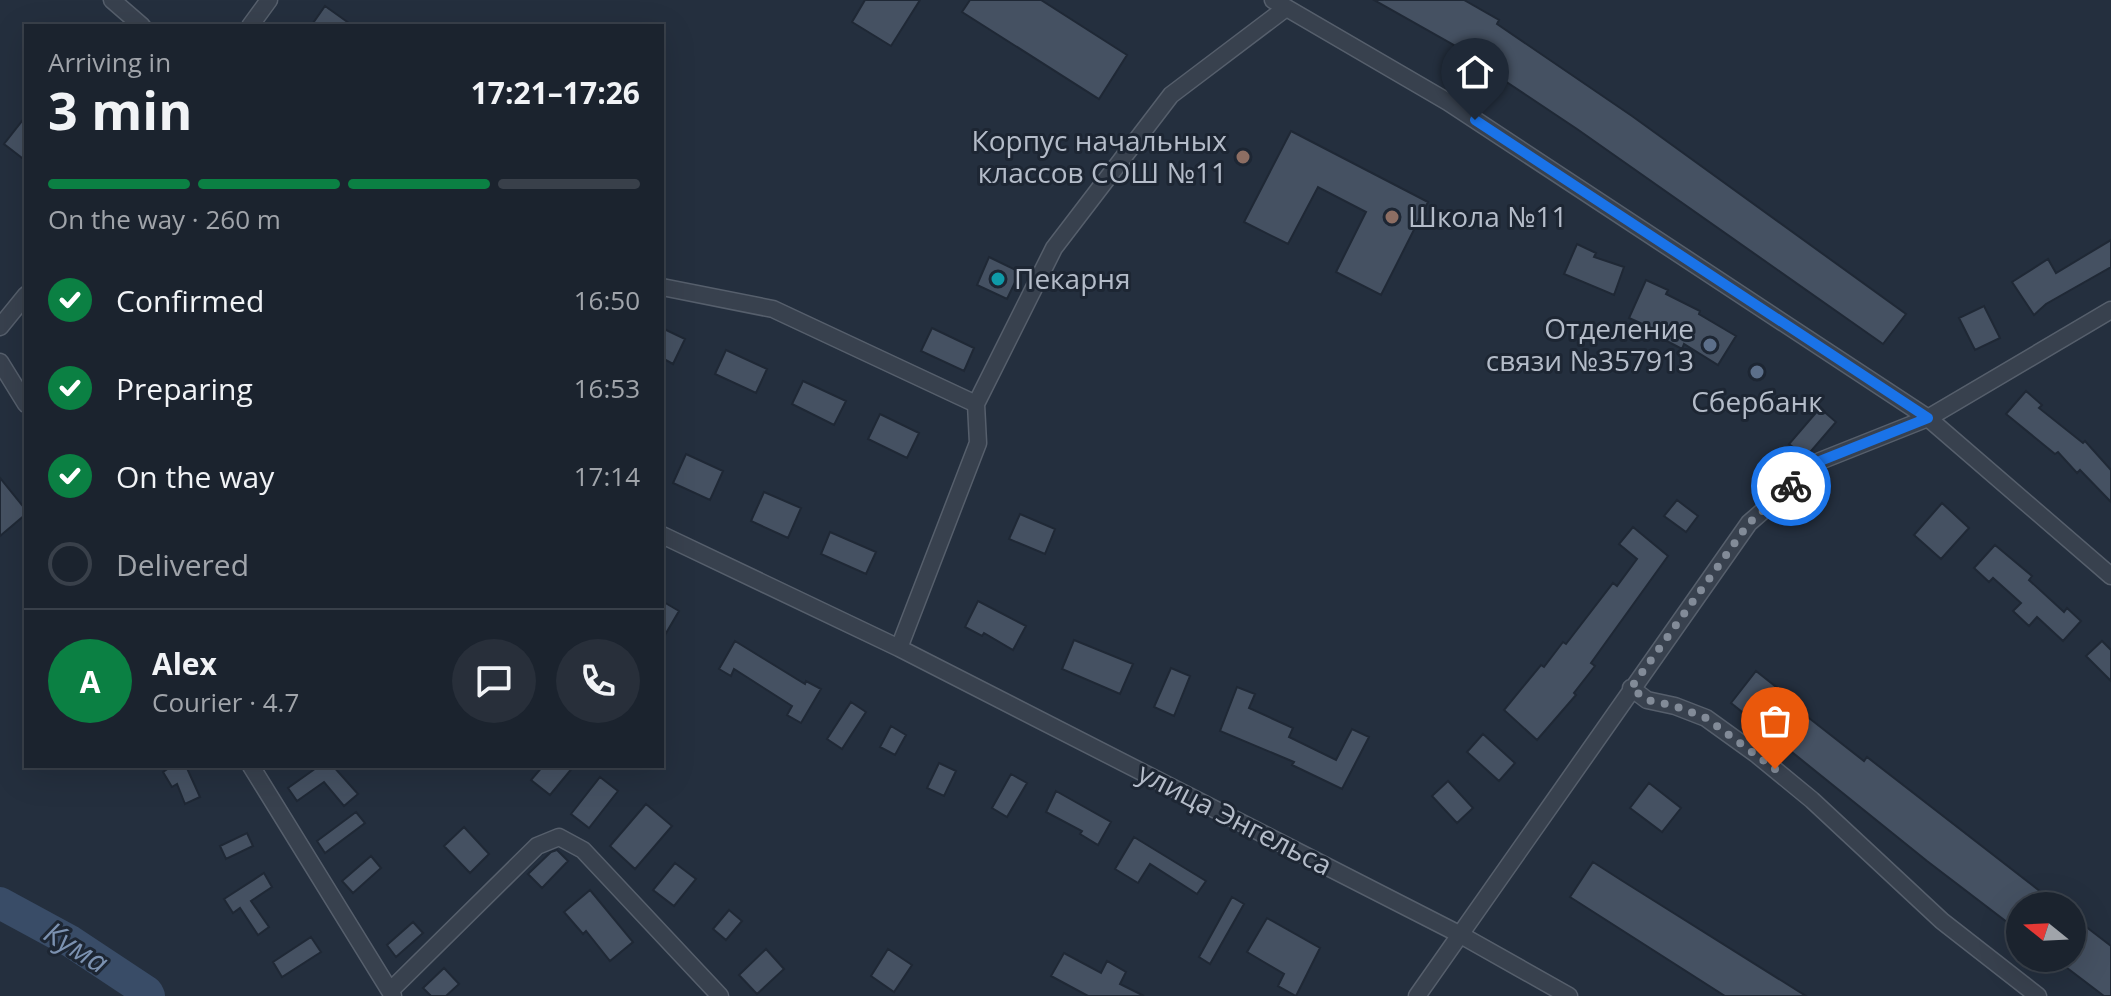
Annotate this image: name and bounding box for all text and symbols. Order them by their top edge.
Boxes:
pin [1441,38,1509,120]
text: Arriving in [48,44,171,80]
icon: home [1453,50,1497,94]
text: 17:21–17:26 [471,72,640,113]
text: 3 min [48,74,192,145]
place label: Корпус начальных классов СОШ №11 [972,121,1227,191]
marker: Корпус начальных классов СОШ №11 [1234,148,1252,166]
place label: Школа №11 [1408,197,1568,235]
text: On the way · 260 m [48,201,281,237]
marker: Школа №11 [1383,208,1401,226]
place label: Пекарня [1014,259,1130,297]
marker: Пекарня [989,270,1007,288]
icon: check [48,278,92,322]
text: Confirmed [116,280,264,321]
text: 16:50 [574,282,640,318]
place label: Отделение связи №357913 [1486,309,1694,379]
marker: Отделение связи №357913 [1701,336,1719,354]
marker: Сбербанк [1748,363,1766,381]
icon: check [48,366,92,410]
text: Preparing [116,368,253,409]
text: 16:53 [574,370,640,406]
place label: Сбербанк [1691,382,1823,420]
courier [1751,446,1831,526]
icon: check [48,454,92,498]
text: On the way [116,456,274,497]
text: 17:14 [574,458,640,494]
icon: bike [1769,464,1813,508]
text: Delivered [116,544,249,585]
button: chat [452,639,536,723]
button: phone [556,639,640,723]
text: Alex [152,643,217,684]
text: A [80,661,100,702]
text: Courier · 4.7 [152,684,299,720]
pin [1741,687,1809,769]
icon: bag [1753,699,1797,743]
street label: улица Энгельса [1132,753,1339,883]
north arrow [2006,892,2086,972]
map controls [2006,892,2086,972]
water label: Кума [37,911,117,982]

